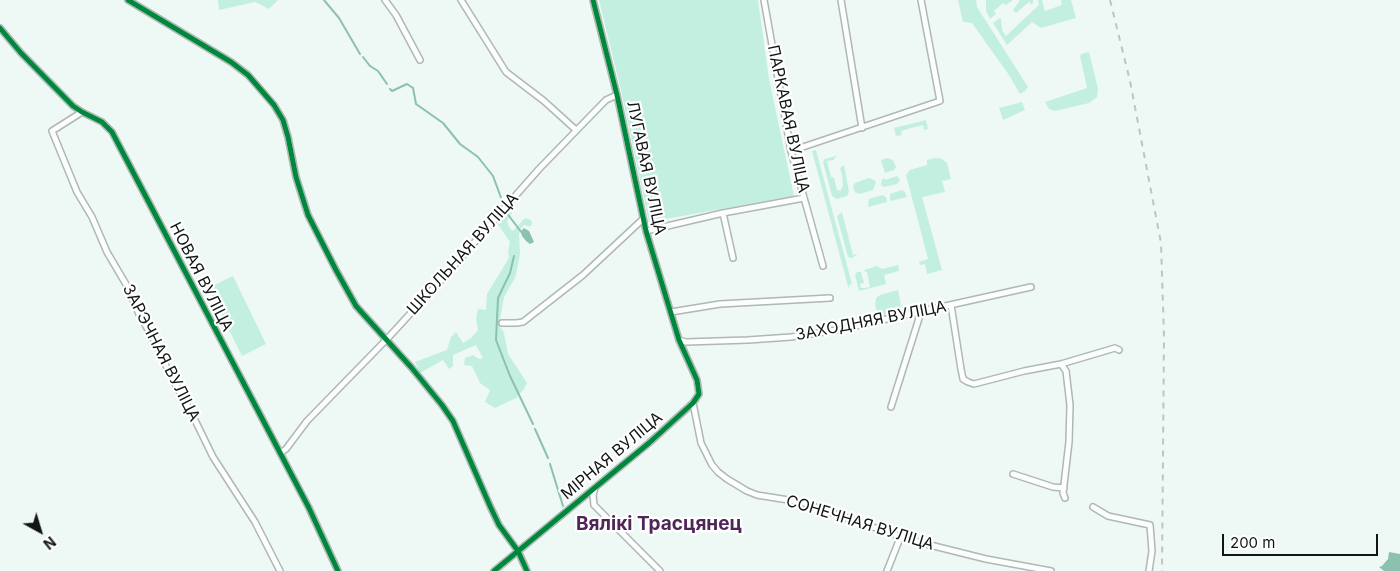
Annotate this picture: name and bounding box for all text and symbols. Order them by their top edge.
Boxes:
street label: ПАРКАВАЯ ВУЛІЦА [763,43,813,195]
street label: ЛУГАВАЯ ВУЛІЦА [622,99,670,237]
street label: ШКОЛЬНАЯ ВУЛІЦА [403,189,523,319]
street label: НОВАЯ ВУЛІЦА [165,219,237,335]
street label: ЗАРЭЧНАЯ ВУЛІЦА [118,281,204,425]
street label: ЗАХОДНЯЯ ВУЛІЦА [794,297,948,345]
street label: МІРНАЯ ВУЛІЦА [558,408,666,504]
street label: СОНЕЧНАЯ ВУЛІЦА [784,491,936,555]
north arrow [15,506,65,556]
district label: Вялікі Трасцянец [576,513,742,535]
scale bar [1225,524,1381,556]
text: N [40,533,59,553]
text: 200 m [1230,533,1275,552]

